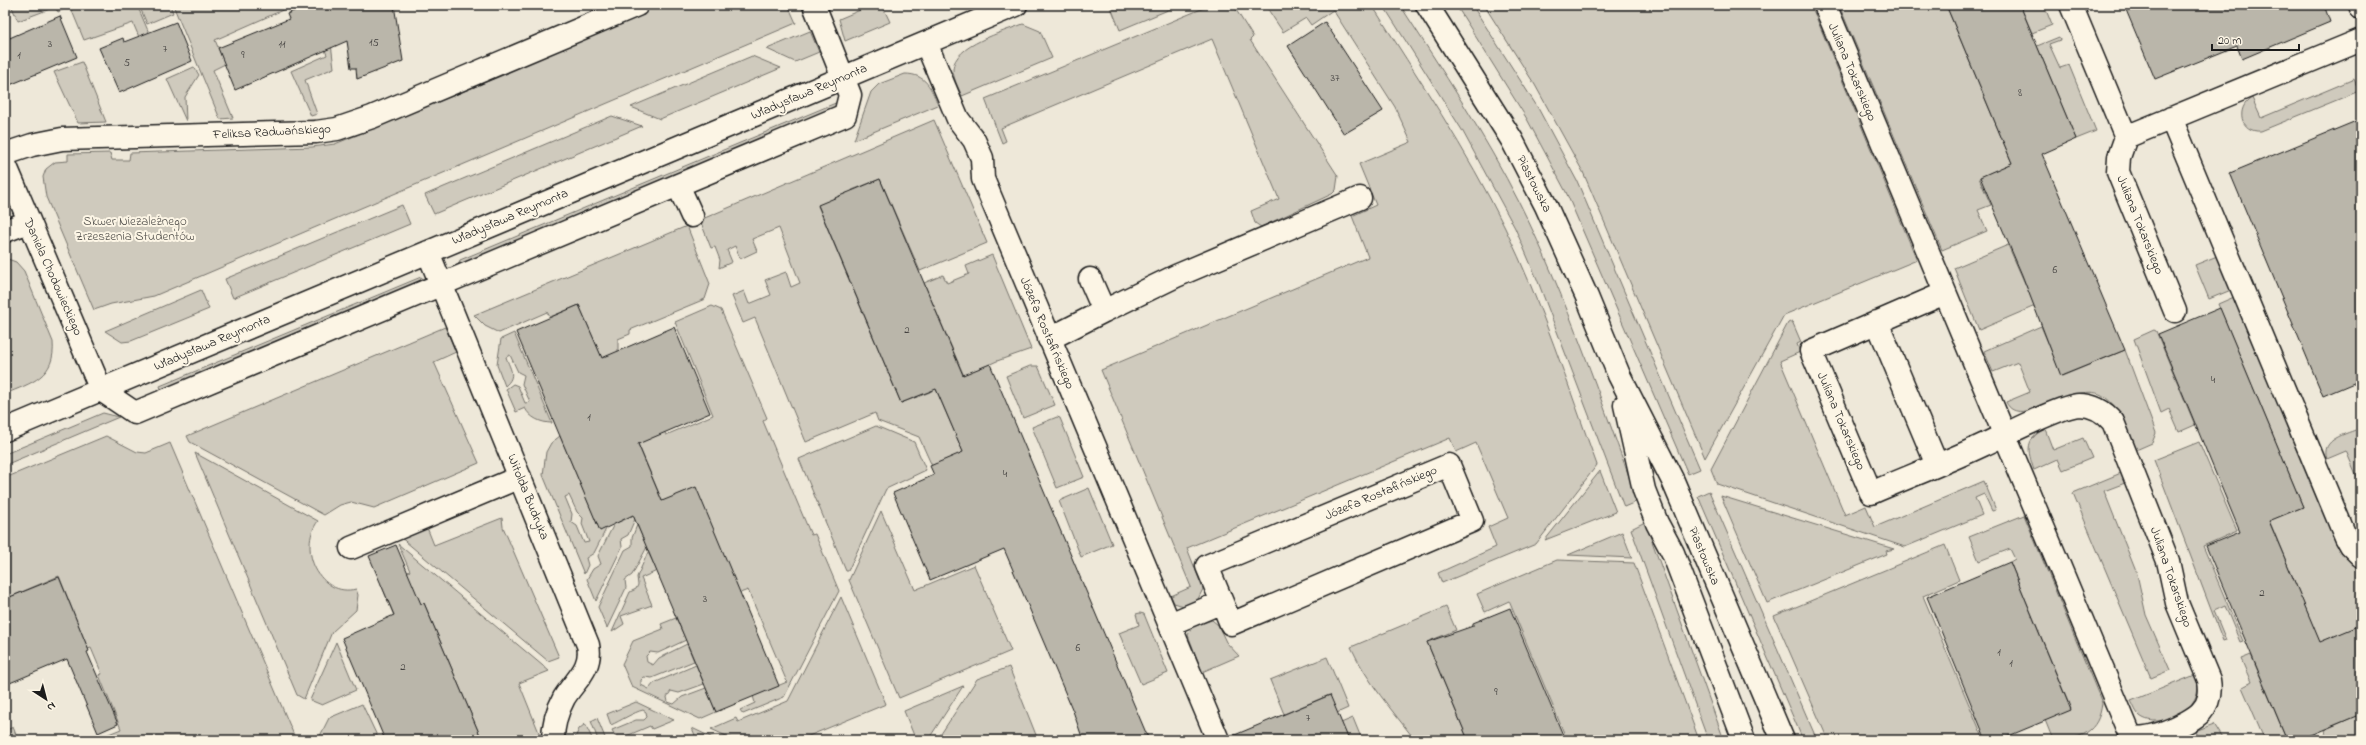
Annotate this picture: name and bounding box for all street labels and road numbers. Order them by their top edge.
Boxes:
street label: Juliana Tokarskiego [1822,20,1881,125]
street label: Władysława Reymonta [748,59,871,126]
street label: Feliksa Radwańskiego [212,119,332,146]
street label: Piastowska [1512,152,1556,216]
street label: Juliana Tokarskiego [2111,173,2169,278]
street label: Władysława Reymonta [449,184,572,251]
street label: Daniela Chodowieckiego [17,214,88,339]
street label: Józefa Rostafińskiego [1014,274,1079,393]
street label: Władysława Reymonta [151,310,274,377]
street label: Juliana Tokarskiego [1811,369,1870,474]
street label: Witolda Budryka [501,451,554,543]
street label: Józefa Rostafińskiego [1322,461,1441,526]
street label: Piastowska [1683,524,1725,588]
street label: Juliana Tokarskiego [2144,524,2197,630]

